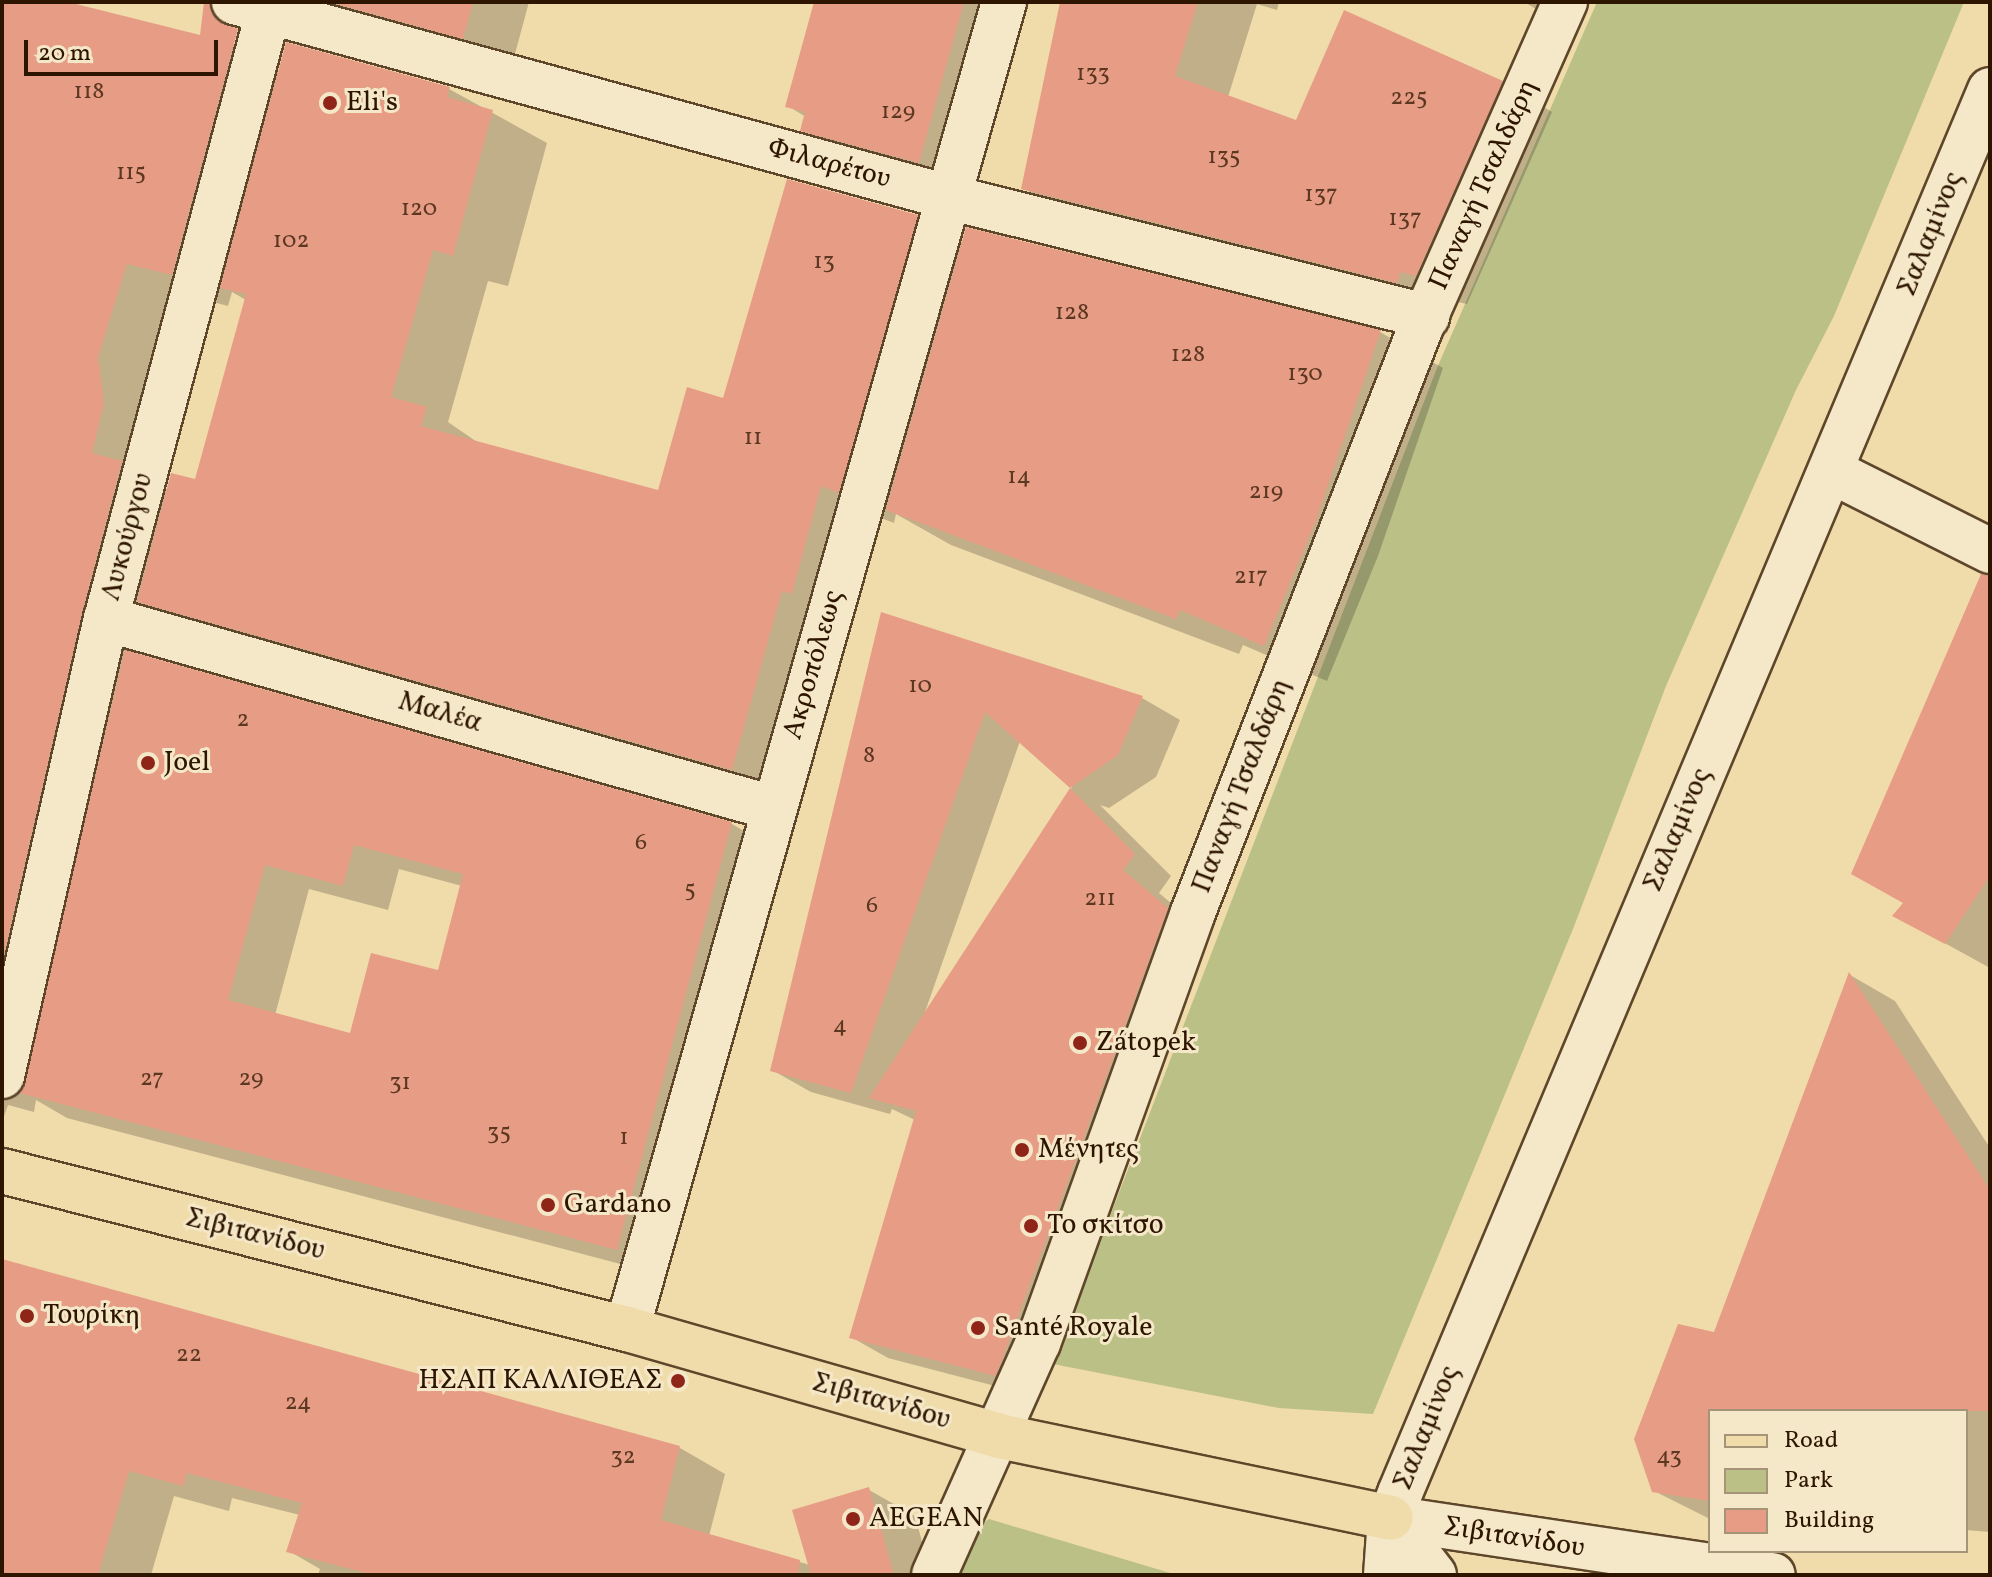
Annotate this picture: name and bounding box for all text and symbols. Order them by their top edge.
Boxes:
scale bar [28,24,222,74]
text: 20 m [38,37,91,71]
house number: 133 [1076,61,1110,89]
street label: Παναγή Τσαλδάρη [1422,74,1546,296]
house number: 118 [74,79,104,107]
house number: 225 [1390,85,1428,113]
place label: Eli's [346,86,398,120]
marker: Eli's [321,94,339,112]
house number: 129 [881,99,915,127]
street label: Φιλαρέτου [764,131,894,197]
house number: 135 [1207,144,1241,172]
house number: 115 [116,160,146,188]
street label: Σαλαμίνος [1891,167,1971,301]
house number: 137 [1304,182,1338,210]
house number: 120 [401,196,437,224]
house number: 137 [1388,206,1422,234]
house number: 102 [273,228,309,256]
house number: 13 [813,249,835,277]
house number: 128 [1055,300,1089,328]
house number: 128 [1171,342,1205,370]
house number: 130 [1287,361,1323,389]
house number: 11 [744,425,762,453]
house number: 14 [1007,464,1031,492]
street label: Λυκούργου [95,469,161,605]
house number: 219 [1249,479,1283,507]
house number: 217 [1234,564,1268,592]
street label: Ακροπόλεως [777,586,851,744]
house number: 10 [908,673,932,701]
street label: Παναγή Τσαλδάρη [1185,674,1299,898]
street label: Μαλέα [394,685,486,741]
house number: 2 [237,707,249,735]
house number: 8 [863,743,875,771]
place label: Joel [164,746,210,780]
marker: Joel [139,754,157,772]
street label: Σαλαμίνος [1637,763,1719,897]
house number: 6 [635,830,647,858]
house number: 5 [684,877,696,905]
house number: 211 [1084,886,1116,914]
house number: 6 [866,893,878,921]
house number: 4 [833,1013,847,1041]
place label: Zátopek [1096,1026,1196,1060]
marker: Zátopek [1071,1034,1089,1052]
house number: 27 [140,1066,164,1094]
house number: 29 [238,1066,264,1094]
house number: 31 [389,1070,411,1098]
house number: 35 [487,1120,511,1148]
house number: 1 [619,1125,629,1153]
place label: Μένητες [1038,1133,1139,1167]
marker: Μένητες [1013,1141,1031,1159]
place label: Gardano [564,1188,671,1222]
marker: Gardano [539,1196,557,1214]
street label: Σιβιτανίδου [182,1201,328,1269]
place label: Το σκίτσο [1047,1209,1164,1243]
marker: Το σκίτσο [1022,1217,1040,1235]
place label: Τουρίκη [43,1299,141,1333]
marker: Τουρίκη [18,1307,36,1325]
place label: Santé Royale [994,1311,1152,1345]
marker: Santé Royale [969,1319,987,1337]
house number: 22 [176,1342,202,1370]
street label: Σαλαμίνος [1387,1361,1467,1495]
place label: ΗΣΑΠ ΚΑΛΛΙΘΕΑΣ [419,1364,662,1398]
street label: Σιβιτανίδου [808,1366,954,1438]
marker: ΗΣΑΠ ΚΑΛΛΙΘΕΑΣ [669,1372,687,1390]
house number: 24 [285,1390,311,1418]
legend [1708,1409,1968,1553]
text: Road [1784,1424,1838,1458]
house number: 32 [610,1444,636,1472]
house number: 43 [1656,1444,1682,1472]
text: Park [1784,1464,1833,1498]
place label: AEGEAN [869,1502,983,1536]
text: Building [1784,1504,1874,1538]
marker: AEGEAN [844,1510,862,1528]
street label: Σιβιτανίδου [1441,1510,1587,1566]

